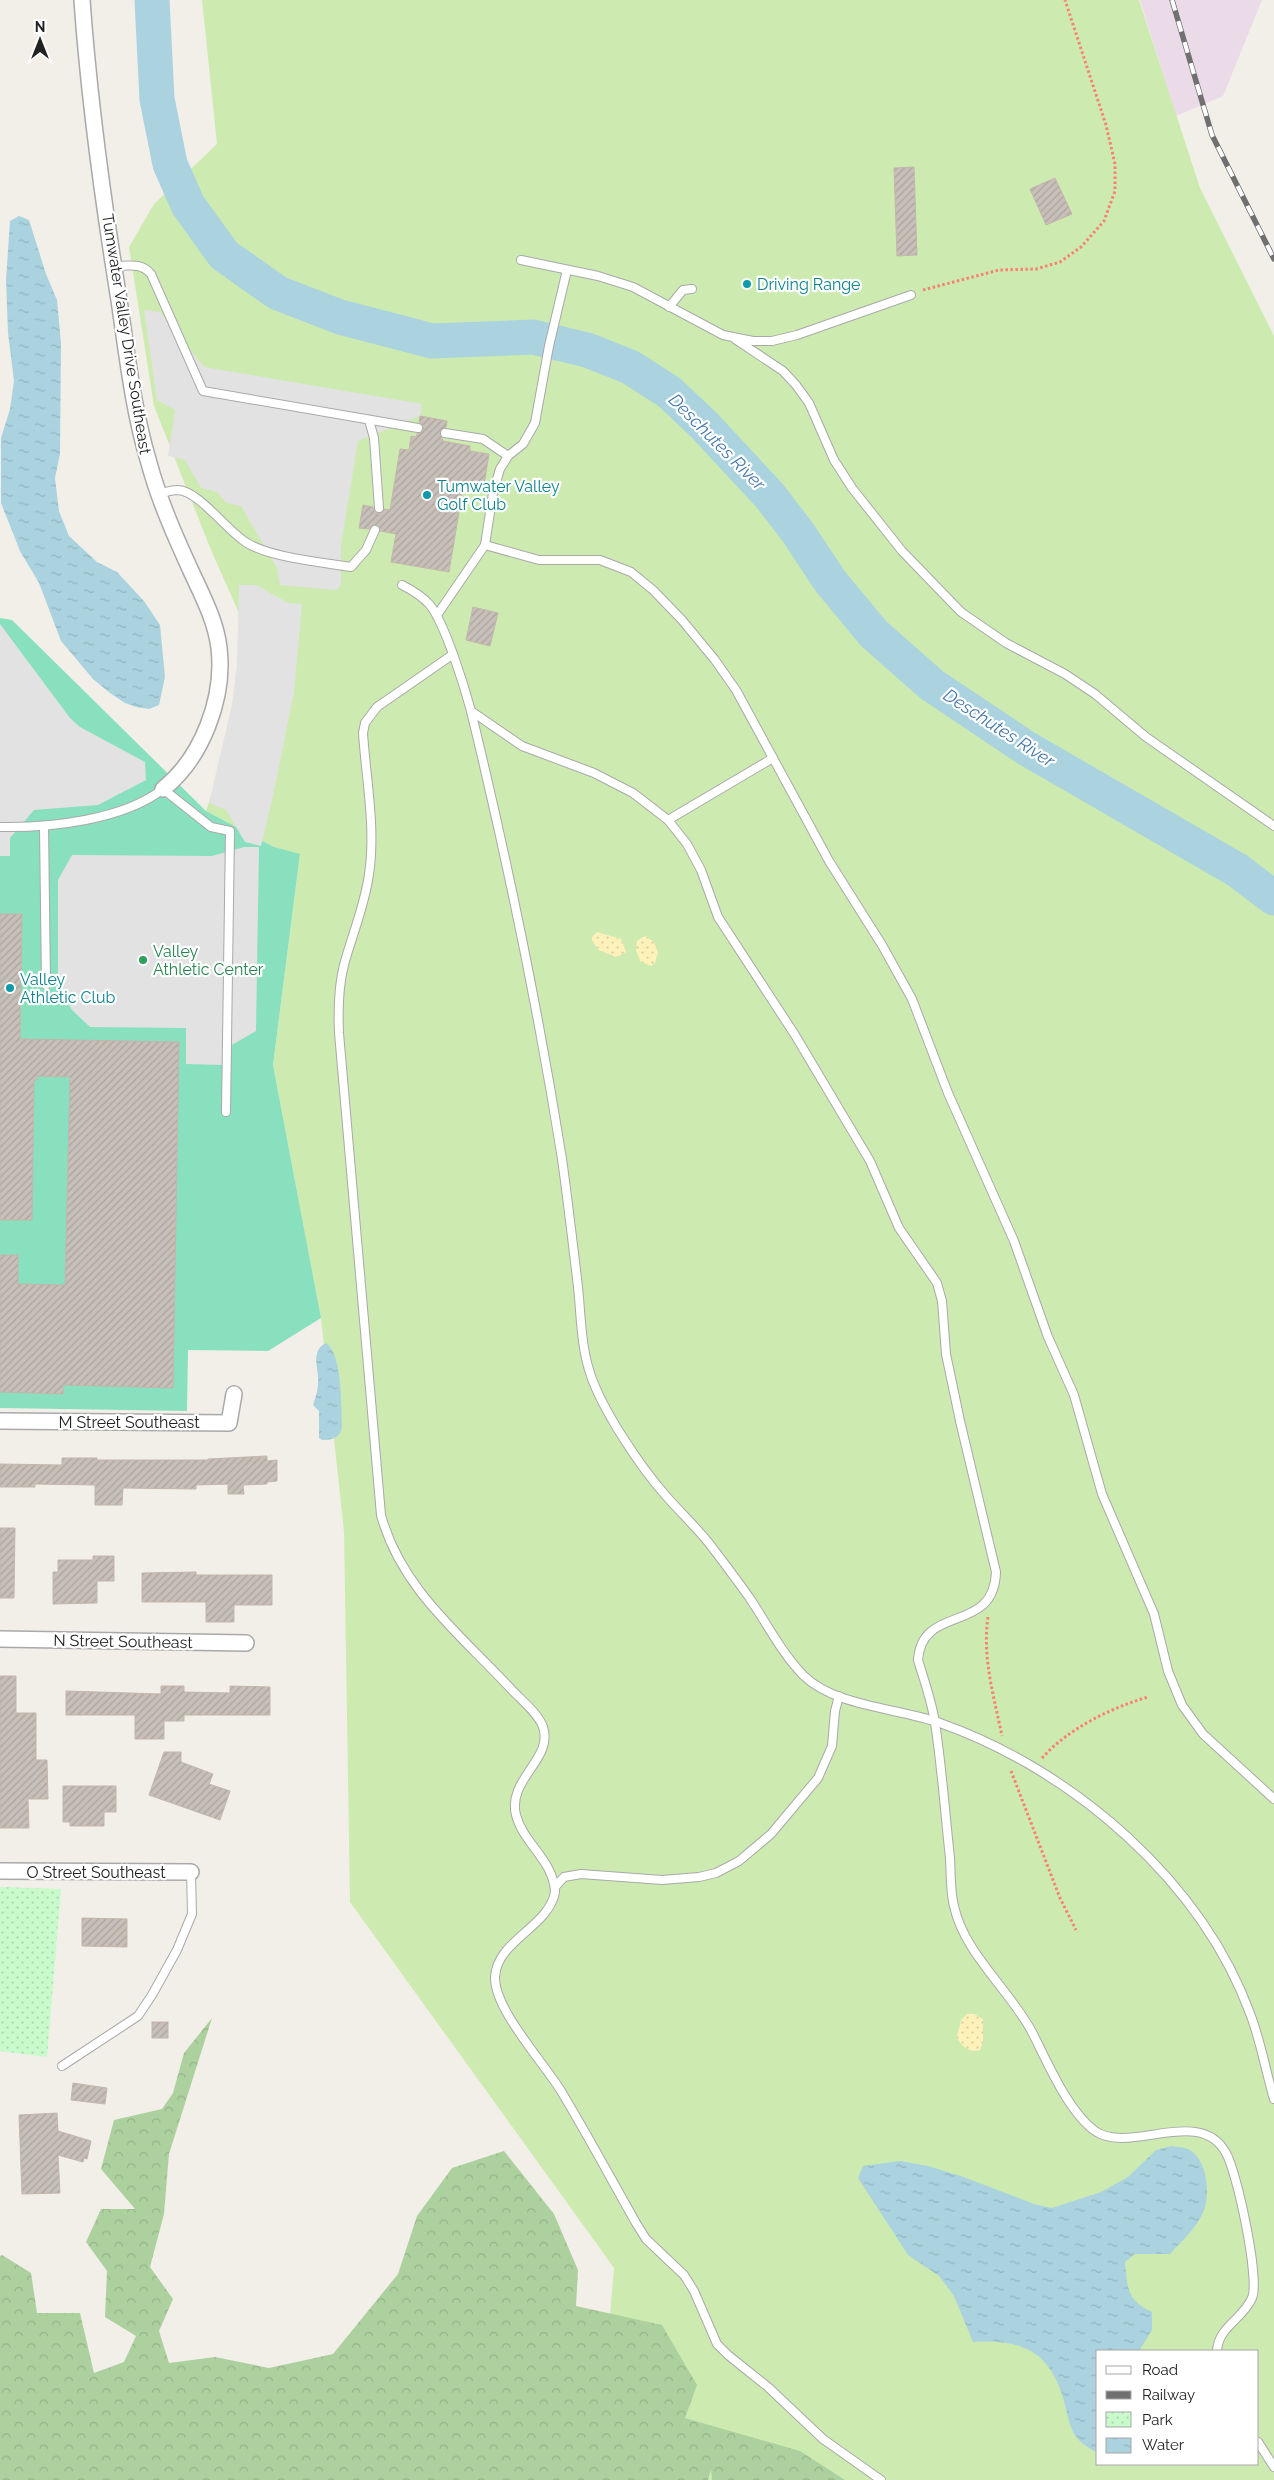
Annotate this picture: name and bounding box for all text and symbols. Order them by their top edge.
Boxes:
north arrow [15,15,65,65]
text: N [35,19,45,35]
street label: Tumwater Valley Drive Southeast [98,213,155,456]
place label: Driving Range [757,275,861,294]
marker: Driving Range [741,278,753,290]
water label: Deschutes River [665,389,771,495]
place label: Tumwater Valley Golf Club [437,477,560,514]
marker: Tumwater Valley Golf Club [421,489,433,501]
water label: Deschutes River [940,684,1059,772]
place label: Valley Athletic Center [153,942,264,979]
marker: Valley Athletic Center [137,954,149,966]
place label: Valley Athletic Club [20,970,115,1007]
marker: Valley Athletic Club [4,982,16,994]
street label: M Street Southeast [58,1413,200,1432]
street label: N Street Southeast [53,1631,194,1652]
street label: O Street Southeast [26,1863,166,1882]
legend [1096,2350,1259,2465]
text: Road [1142,2361,1178,2379]
text: Railway [1142,2386,1195,2404]
text: Park [1142,2411,1173,2429]
text: Water [1142,2436,1185,2454]

